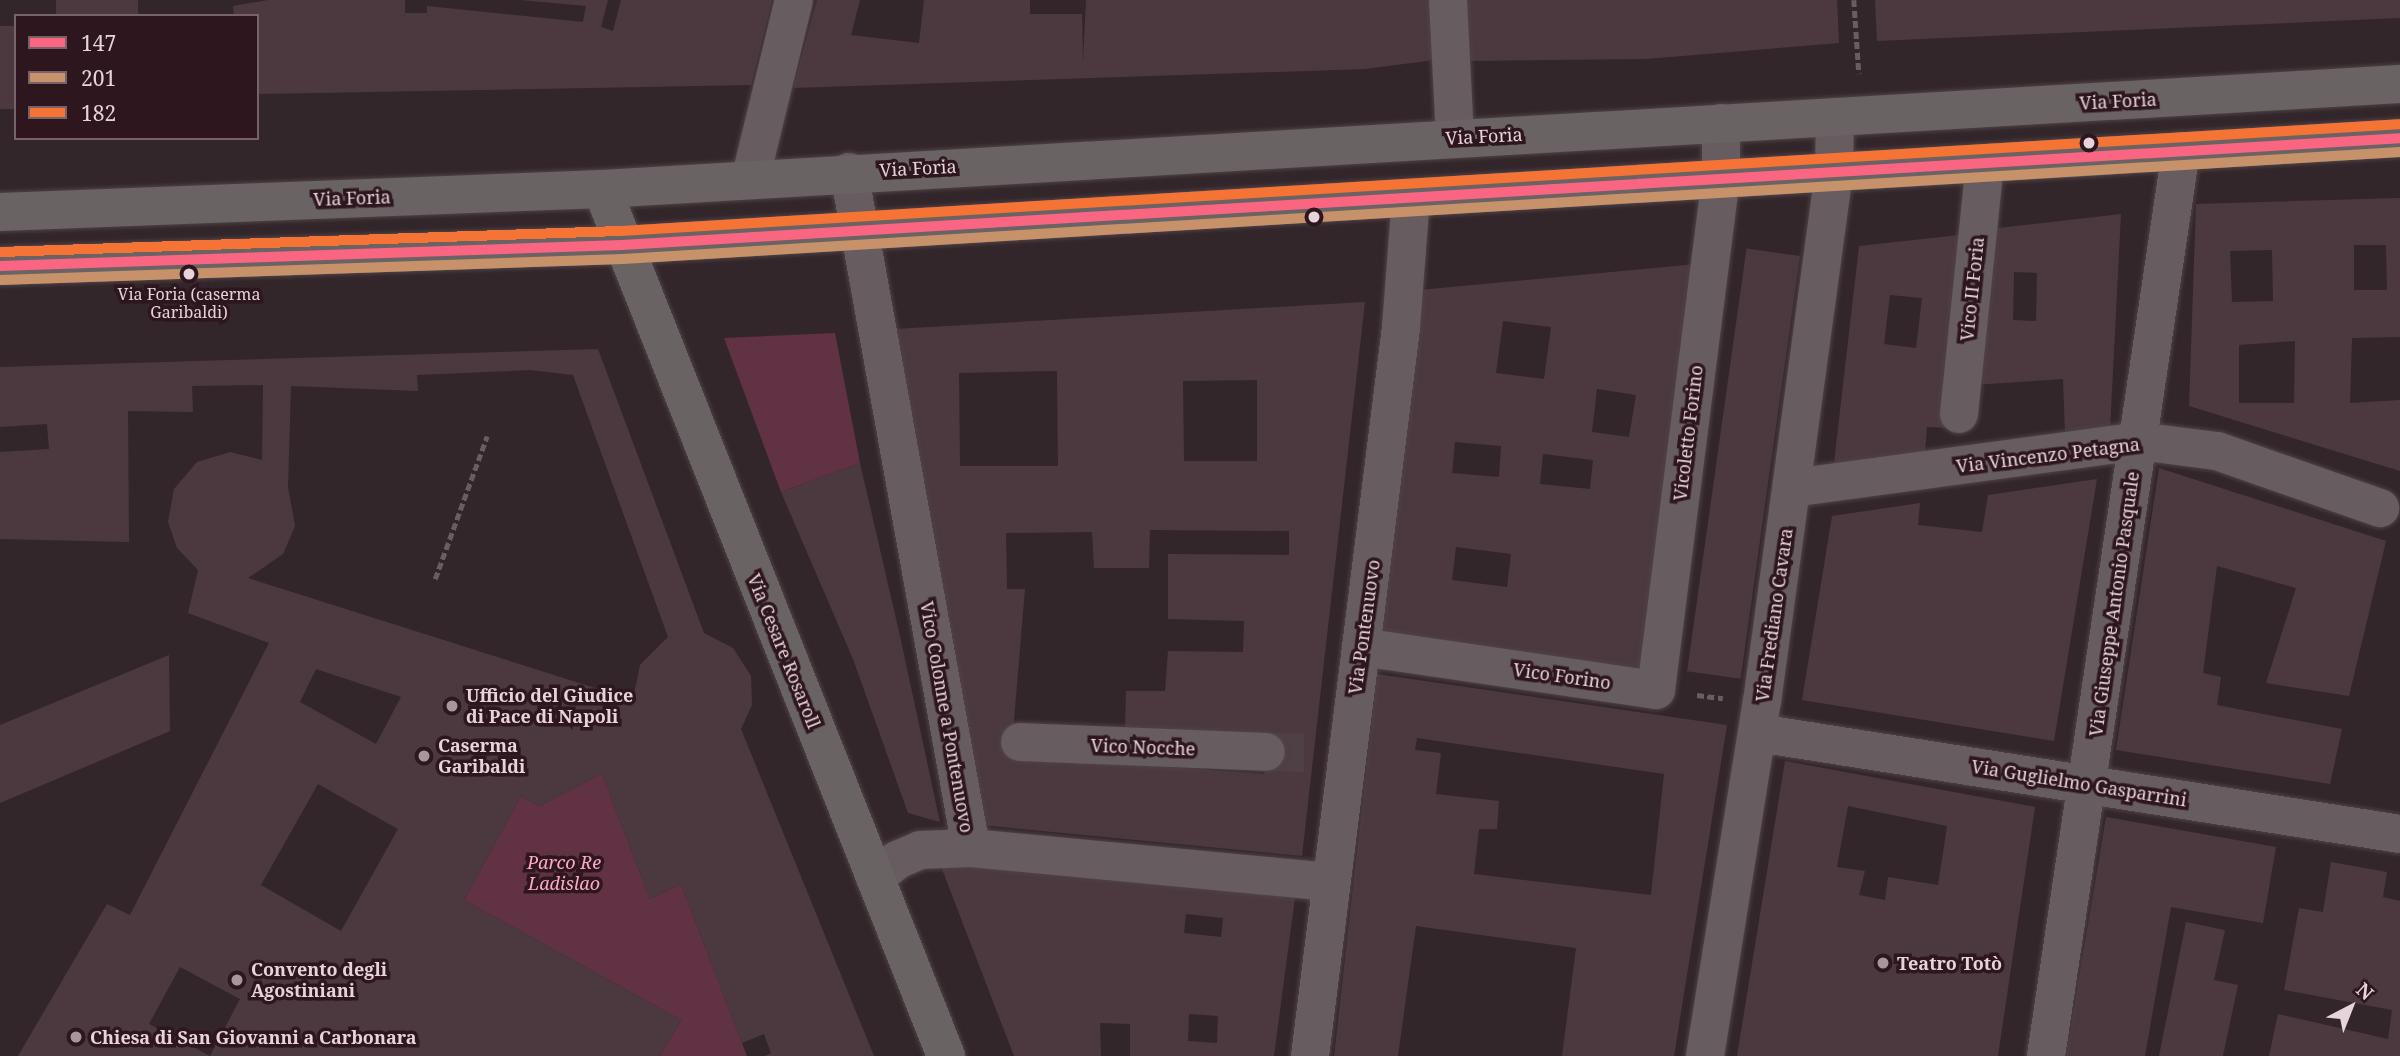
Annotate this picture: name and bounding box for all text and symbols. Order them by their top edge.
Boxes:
legend [14,14,259,140]
text: 147 [81,29,116,57]
text: 201 [81,64,116,92]
street label: Via Foria [2079,88,2157,114]
text: 182 [81,99,116,127]
street label: Via Foria [1445,123,1523,149]
unlabelled marker [2082,136,2096,150]
street label: Via Foria [879,155,957,181]
street label: Via Foria [313,186,391,210]
unlabelled marker [1307,210,1321,224]
street label: Vico II Foria [1956,236,1988,342]
marker: Via Foria (caserma Garibaldi) [182,267,196,281]
place label: Via Foria (caserma Garibaldi) [118,284,260,322]
street label: Vicoletto Forino [1669,364,1707,502]
street label: Via Vincenzo Petagna [1955,433,2141,477]
street label: Via Giuseppe Antonio Pasquale [2085,470,2143,738]
street label: Via Frediano Cavara [1751,527,1797,703]
street label: Via Pontenuovo [1344,558,1384,696]
street label: Via Cesare Rosaroll [743,571,825,731]
street label: Vico Colonne a Pontenuovo [916,600,978,834]
street label: Vico Forino [1512,658,1612,694]
place label: Ufficio del Giudice di Pace di Napoli [466,685,633,728]
marker: Ufficio del Giudice di Pace di Napoli [444,698,460,714]
street label: Vico Nocche [1090,734,1196,760]
place label: Caserma Garibaldi [438,735,525,778]
marker: Caserma Garibaldi [416,748,432,764]
street label: Via Guglielmo Gasparrini [1970,755,2188,811]
park label: Parco Re Ladislao [527,852,601,894]
place label: Teatro Totò [1897,952,2002,974]
marker: Teatro Totò [1875,955,1891,971]
place label: Convento degli Agostiniani [251,959,387,1002]
marker: Convento degli Agostiniani [229,972,245,988]
north arrow [2316,972,2386,1042]
text: N [2351,977,2379,1006]
place label: Chiesa di San Giovanni a Carbonara [90,1026,417,1048]
marker: Chiesa di San Giovanni a Carbonara [68,1029,84,1045]

